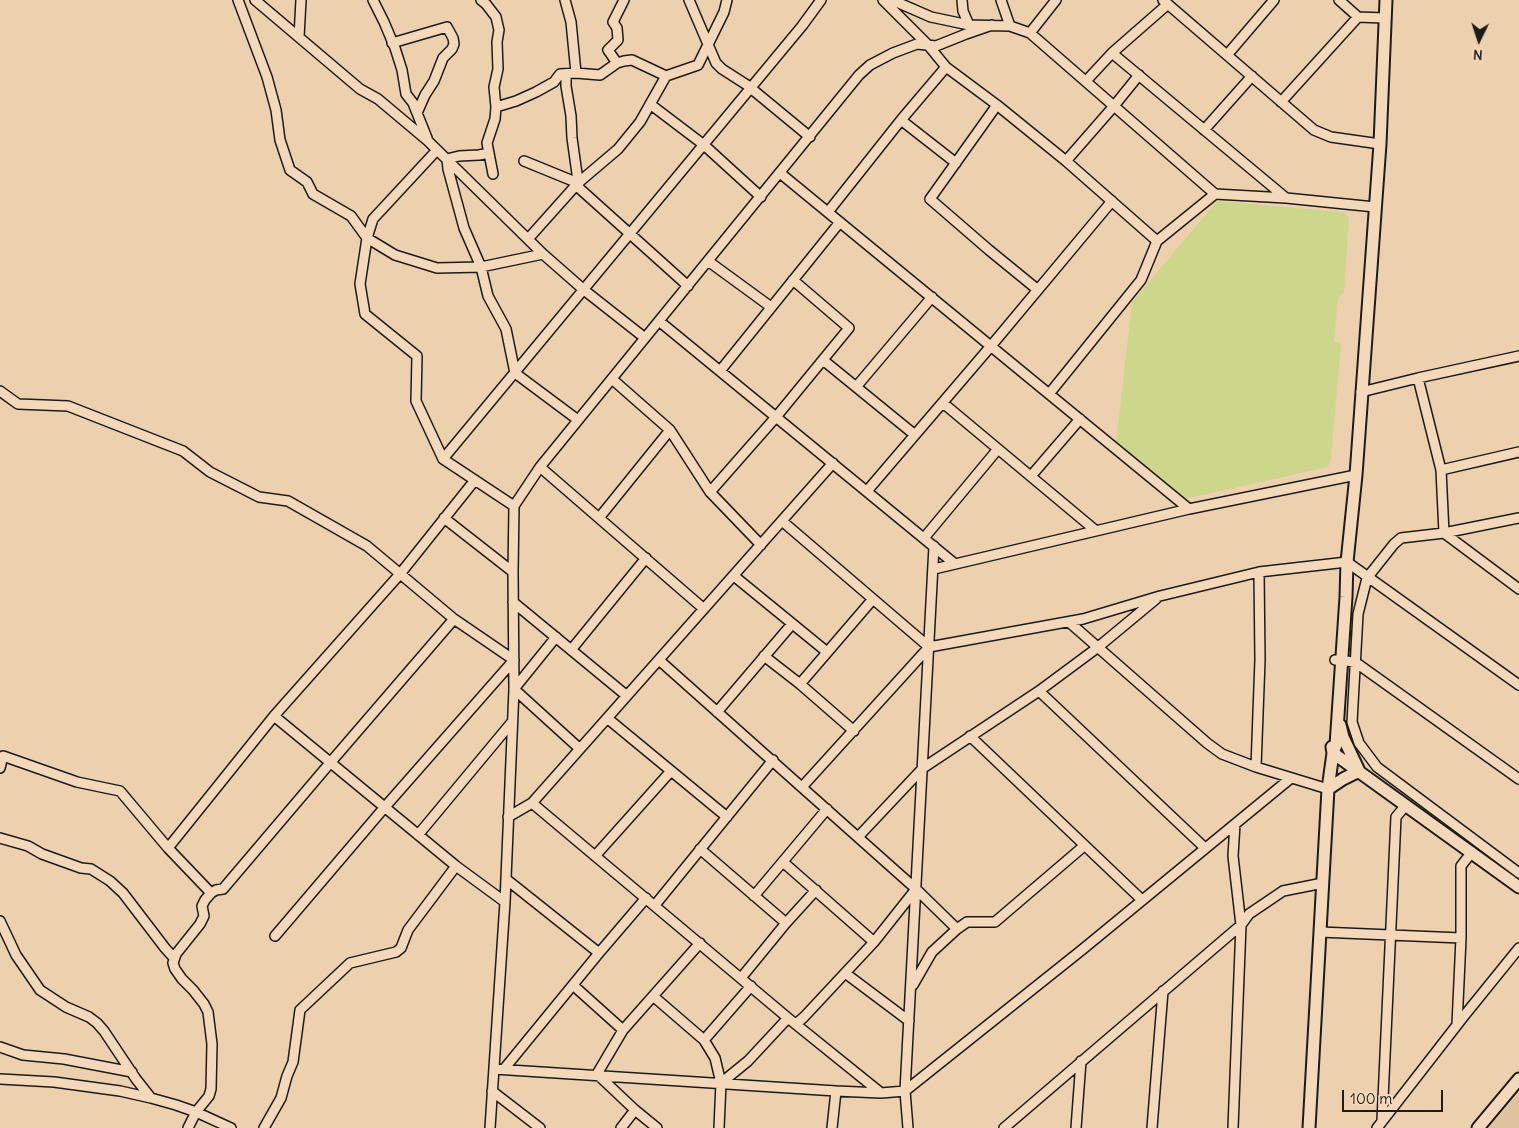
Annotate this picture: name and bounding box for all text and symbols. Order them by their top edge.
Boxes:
north arrow [1454,15,1504,65]
text: N [1472,46,1483,64]
scale bar [1344,1080,1445,1112]
text: 100 m [1350,1089,1392,1108]

